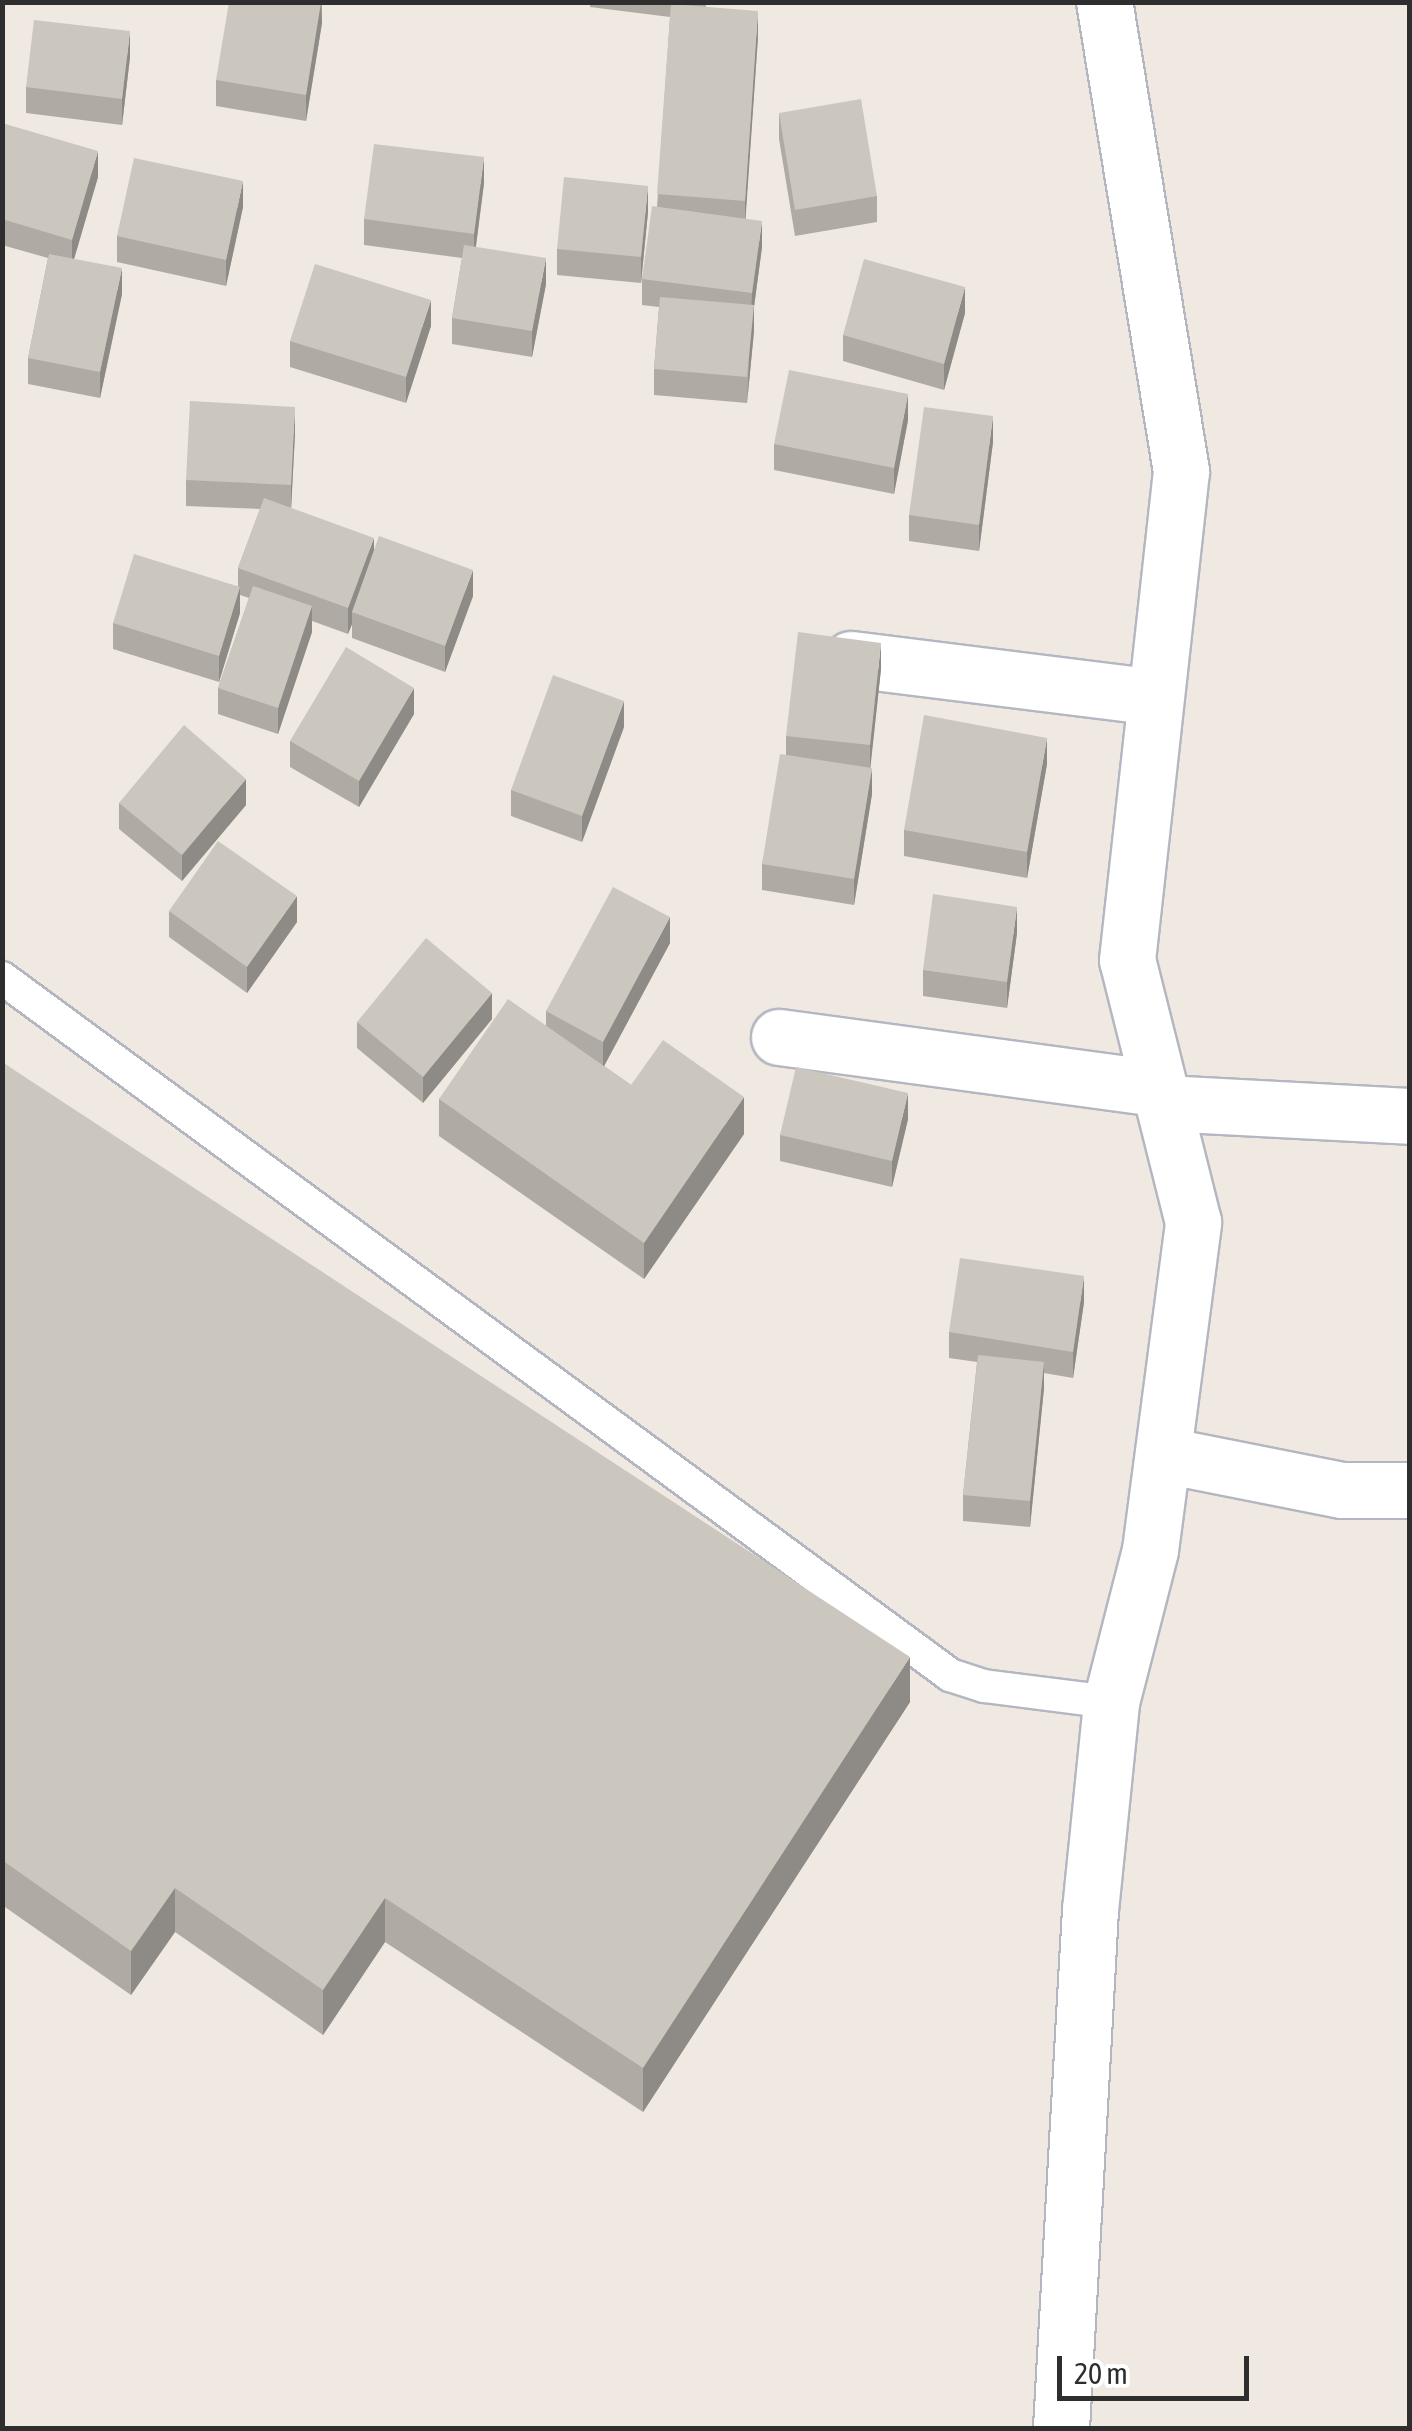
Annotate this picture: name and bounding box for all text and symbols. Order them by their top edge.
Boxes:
scale bar [1062,2336,1254,2398]
text: 20 m [1074,2356,1128,2390]

